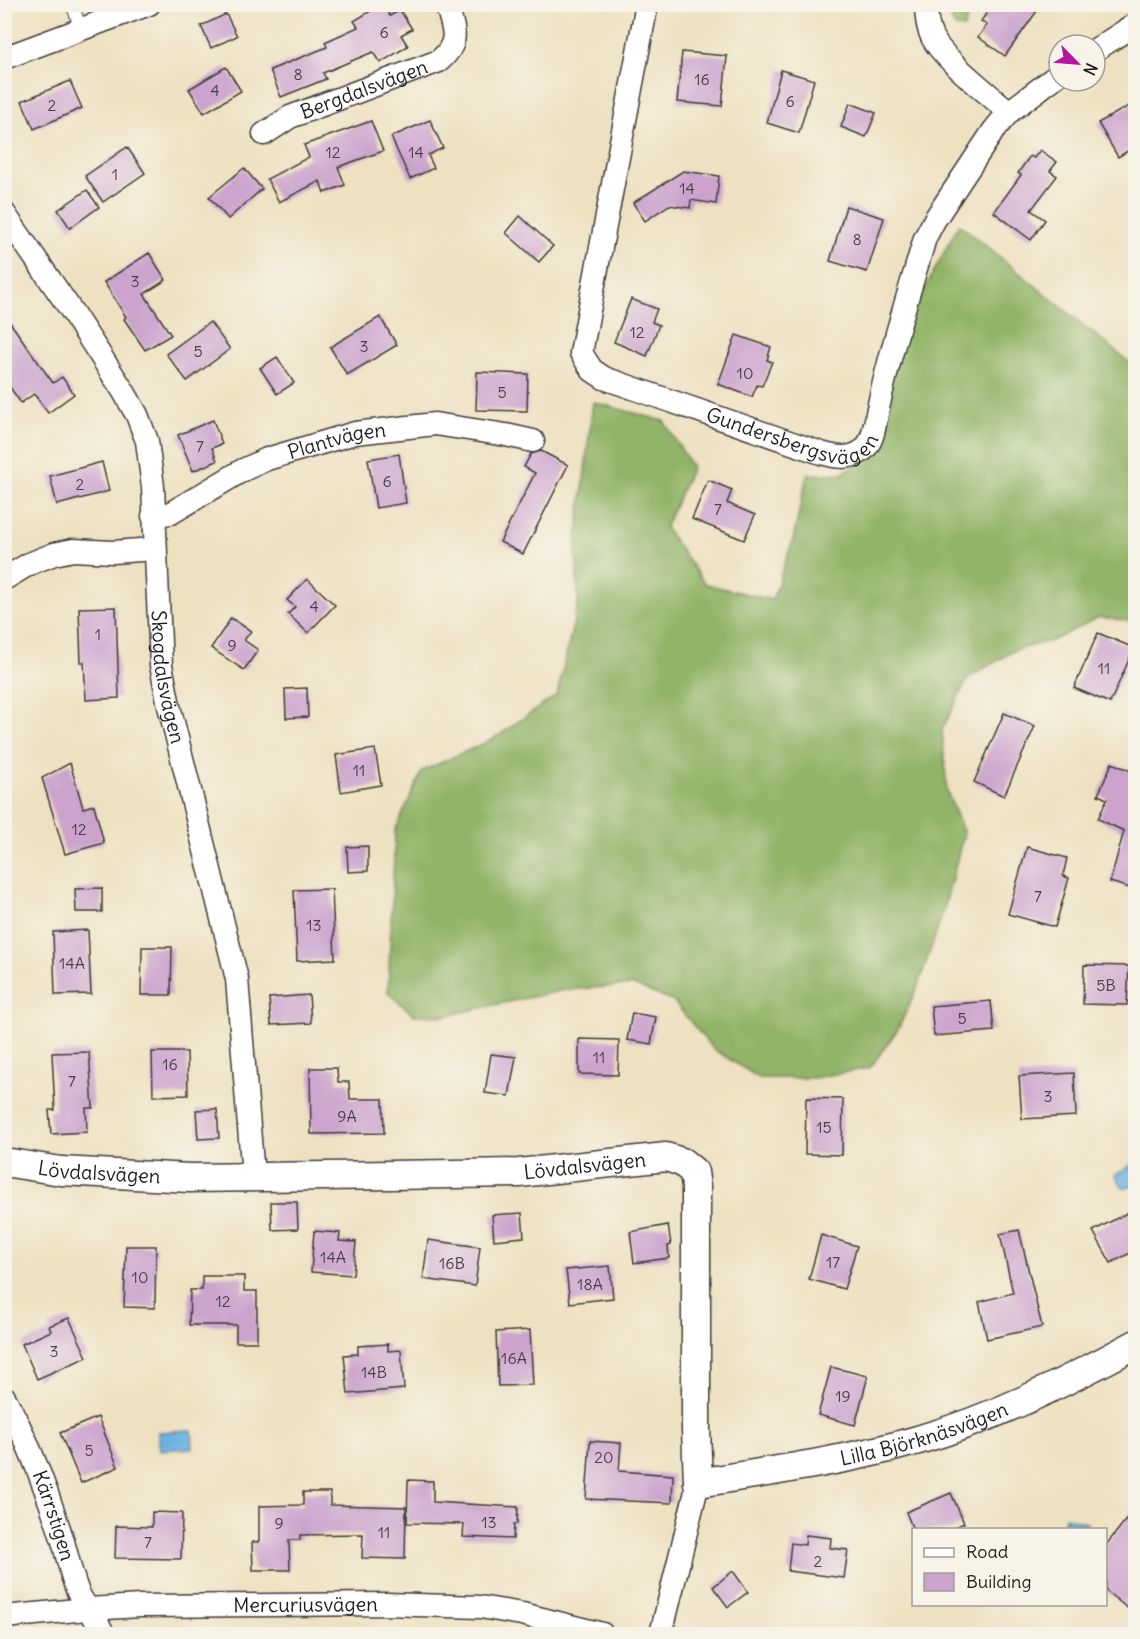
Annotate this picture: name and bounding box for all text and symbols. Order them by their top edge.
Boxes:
house number: 6 [379,22,389,42]
north arrow [1047,33,1107,93]
street label: Bergdalsvägen [296,53,431,124]
text: N [1079,60,1102,79]
house number: 8 [293,64,303,84]
house number: 16 [694,69,710,89]
house number: 4 [210,80,220,100]
house number: 6 [785,91,795,111]
house number: 2 [48,95,57,115]
house number: 12 [325,142,341,162]
house number: 14 [408,142,424,162]
house number: 1 [112,164,118,184]
house number: 14 [679,178,695,198]
house number: 8 [852,229,862,249]
house number: 3 [130,271,140,291]
house number: 12 [629,322,645,342]
house number: 3 [359,336,369,356]
house number: 5 [193,341,203,361]
house number: 10 [737,363,753,383]
house number: 5 [497,382,507,402]
street label: Gundersbergsvägen [703,401,883,469]
street label: Plantvägen [285,417,387,464]
house number: 7 [196,436,204,456]
house number: 6 [382,471,392,491]
house number: 2 [76,474,85,494]
house number: 7 [714,499,722,519]
house number: 4 [309,596,319,616]
street label: Skogdalsvägen [147,610,191,746]
house number: 1 [95,624,101,644]
house number: 9 [227,635,237,655]
house number: 11 [1098,658,1110,678]
house number: 11 [353,760,365,780]
house number: 12 [71,819,87,839]
house number: 7 [1034,886,1042,906]
house number: 13 [306,915,322,935]
house number: 14A [59,953,85,973]
house number: 5B [1096,975,1116,995]
house number: 5 [957,1008,967,1028]
house number: 11 [593,1047,605,1067]
house number: 16 [162,1054,178,1074]
house number: 7 [68,1071,76,1091]
house number: 3 [1043,1086,1053,1106]
house number: 9A [337,1106,357,1126]
house number: 15 [816,1117,832,1137]
street label: Lövdalsvägen [522,1146,647,1184]
street label: Lövdalsvägen [36,1155,161,1188]
house number: 14A [320,1247,346,1267]
house number: 17 [826,1252,840,1272]
house number: 16B [439,1253,465,1273]
house number: 10 [132,1267,148,1287]
house number: 18A [577,1274,603,1294]
house number: 12 [215,1291,231,1311]
house number: 3 [49,1341,59,1361]
house number: 16A [501,1348,527,1368]
house number: 14B [361,1362,387,1382]
house number: 19 [835,1386,851,1406]
street label: Lilla Björknäsvägen [838,1396,1011,1471]
house number: 5 [84,1440,94,1460]
house number: 20 [594,1447,614,1467]
street label: Kärrstigen [28,1467,81,1563]
house number: 13 [481,1512,497,1532]
house number: 9 [274,1513,284,1533]
house number: 11 [378,1522,390,1542]
legend [912,1528,1107,1606]
house number: 7 [144,1532,152,1552]
text: Road [966,1540,1009,1563]
house number: 2 [814,1551,823,1571]
text: Building [966,1570,1031,1593]
street label: Mercuriusvägen [233,1591,378,1617]

